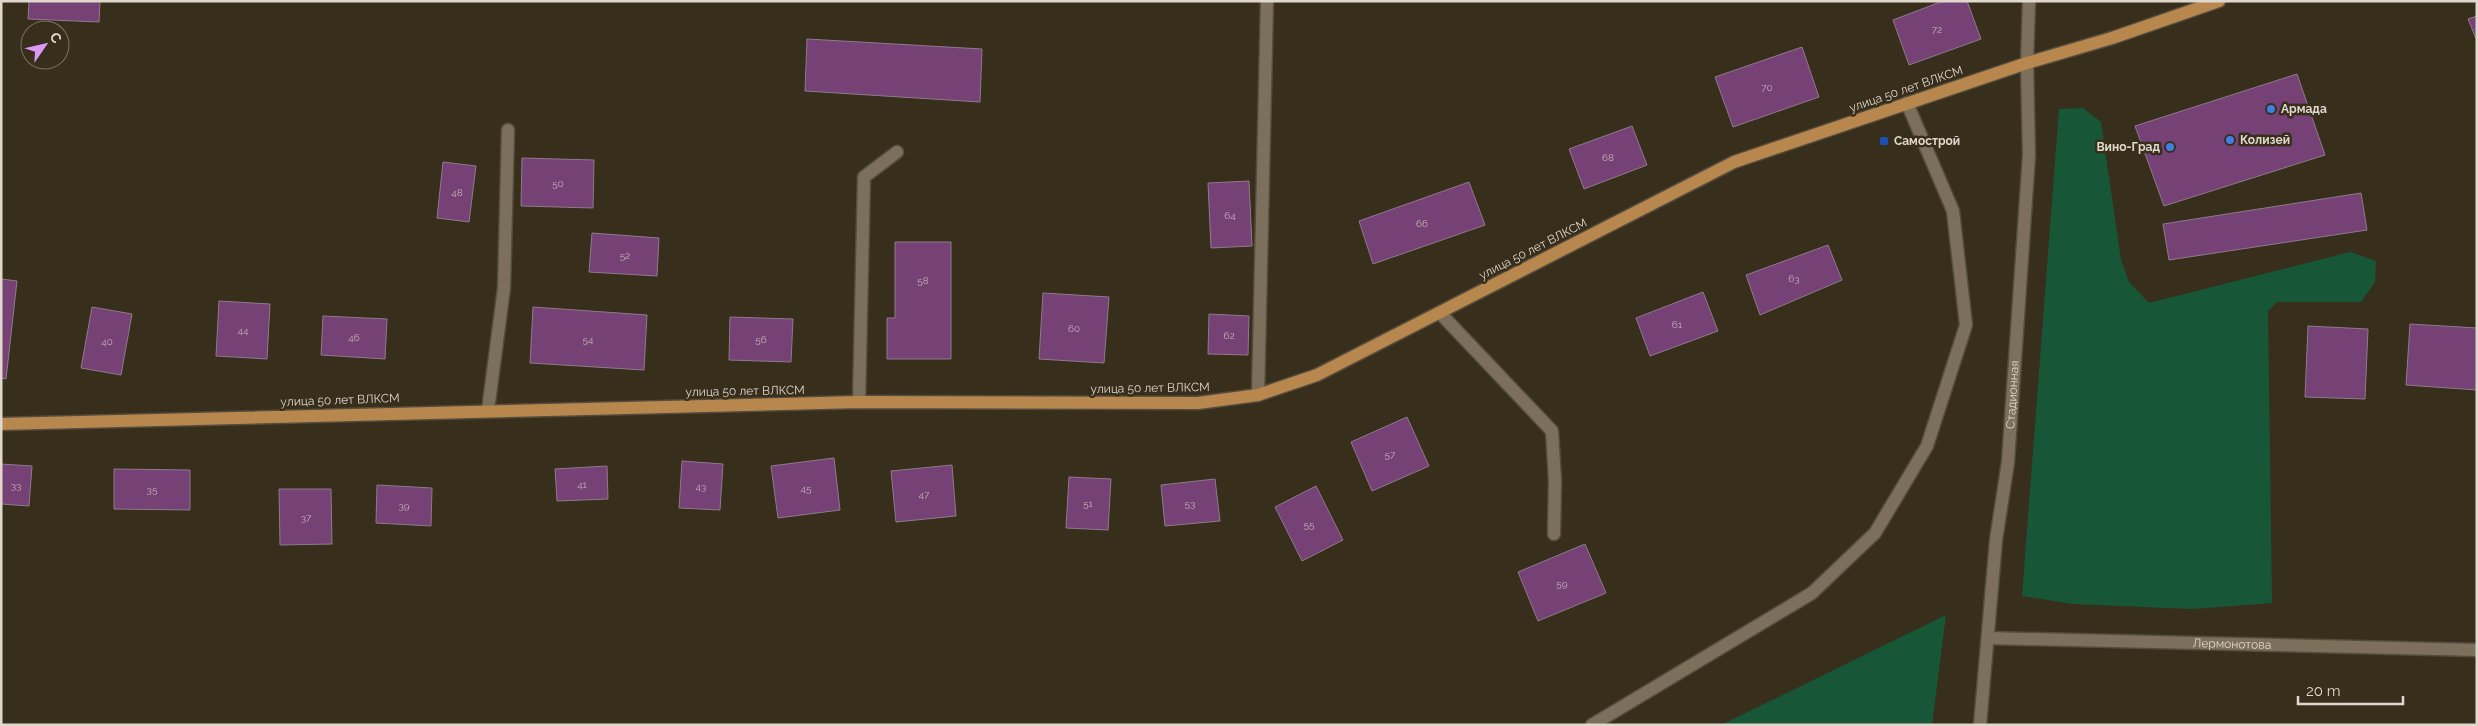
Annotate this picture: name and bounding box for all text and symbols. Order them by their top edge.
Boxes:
north arrow [20,20,70,70]
house number: 72 [1932,24,1942,35]
text: С [46,29,65,47]
street label: улица 50 лет ВЛКСМ [1847,63,1965,115]
house number: 70 [1761,82,1773,93]
place label: Армада [2281,102,2327,116]
marker: Армада [2265,103,2277,115]
place label: Колизей [2240,133,2290,147]
place label: Самострой [1894,134,1960,148]
marker: Колизей [2224,134,2236,146]
marker: Самострой [1878,135,1890,147]
place label: Вино-Град [2096,140,2160,154]
marker: Вино-Град [2164,141,2176,153]
house number: 68 [1602,152,1614,163]
house number: 50 [552,178,564,189]
house number: 48 [451,187,463,198]
house number: 64 [1224,210,1236,221]
street label: улица 50 лет ВЛКСМ [1477,216,1589,282]
house number: 66 [1416,218,1428,229]
house number: 52 [620,250,630,261]
house number: 63 [1788,273,1800,284]
house number: 58 [917,275,929,286]
house number: 61 [1672,319,1683,330]
house number: 60 [1068,323,1080,334]
house number: 44 [238,325,249,336]
house number: 62 [1223,330,1235,341]
house number: 46 [348,332,360,343]
house number: 54 [583,334,594,345]
house number: 56 [755,334,767,345]
house number: 40 [101,336,113,347]
street label: Стадионная [2003,360,2022,429]
street label: улица 50 лет ВЛКСМ [1090,380,1210,396]
street label: улица 50 лет ВЛКСМ [685,383,805,399]
street label: улица 50 лет ВЛКСМ [280,391,400,409]
house number: 57 [1385,449,1396,460]
house number: 41 [577,479,588,490]
house number: 33 [11,480,21,491]
house number: 43 [696,481,706,492]
house number: 45 [801,483,812,494]
house number: 35 [147,484,158,495]
house number: 47 [919,489,930,500]
house number: 51 [1083,498,1094,509]
house number: 53 [1185,498,1195,509]
house number: 39 [398,500,410,511]
house number: 37 [301,512,312,523]
house number: 55 [1304,519,1315,530]
house number: 59 [1556,578,1568,589]
street label: Лермонотова [2192,636,2271,652]
scale bar [2298,674,2403,706]
text: 20 m [2306,682,2341,700]

